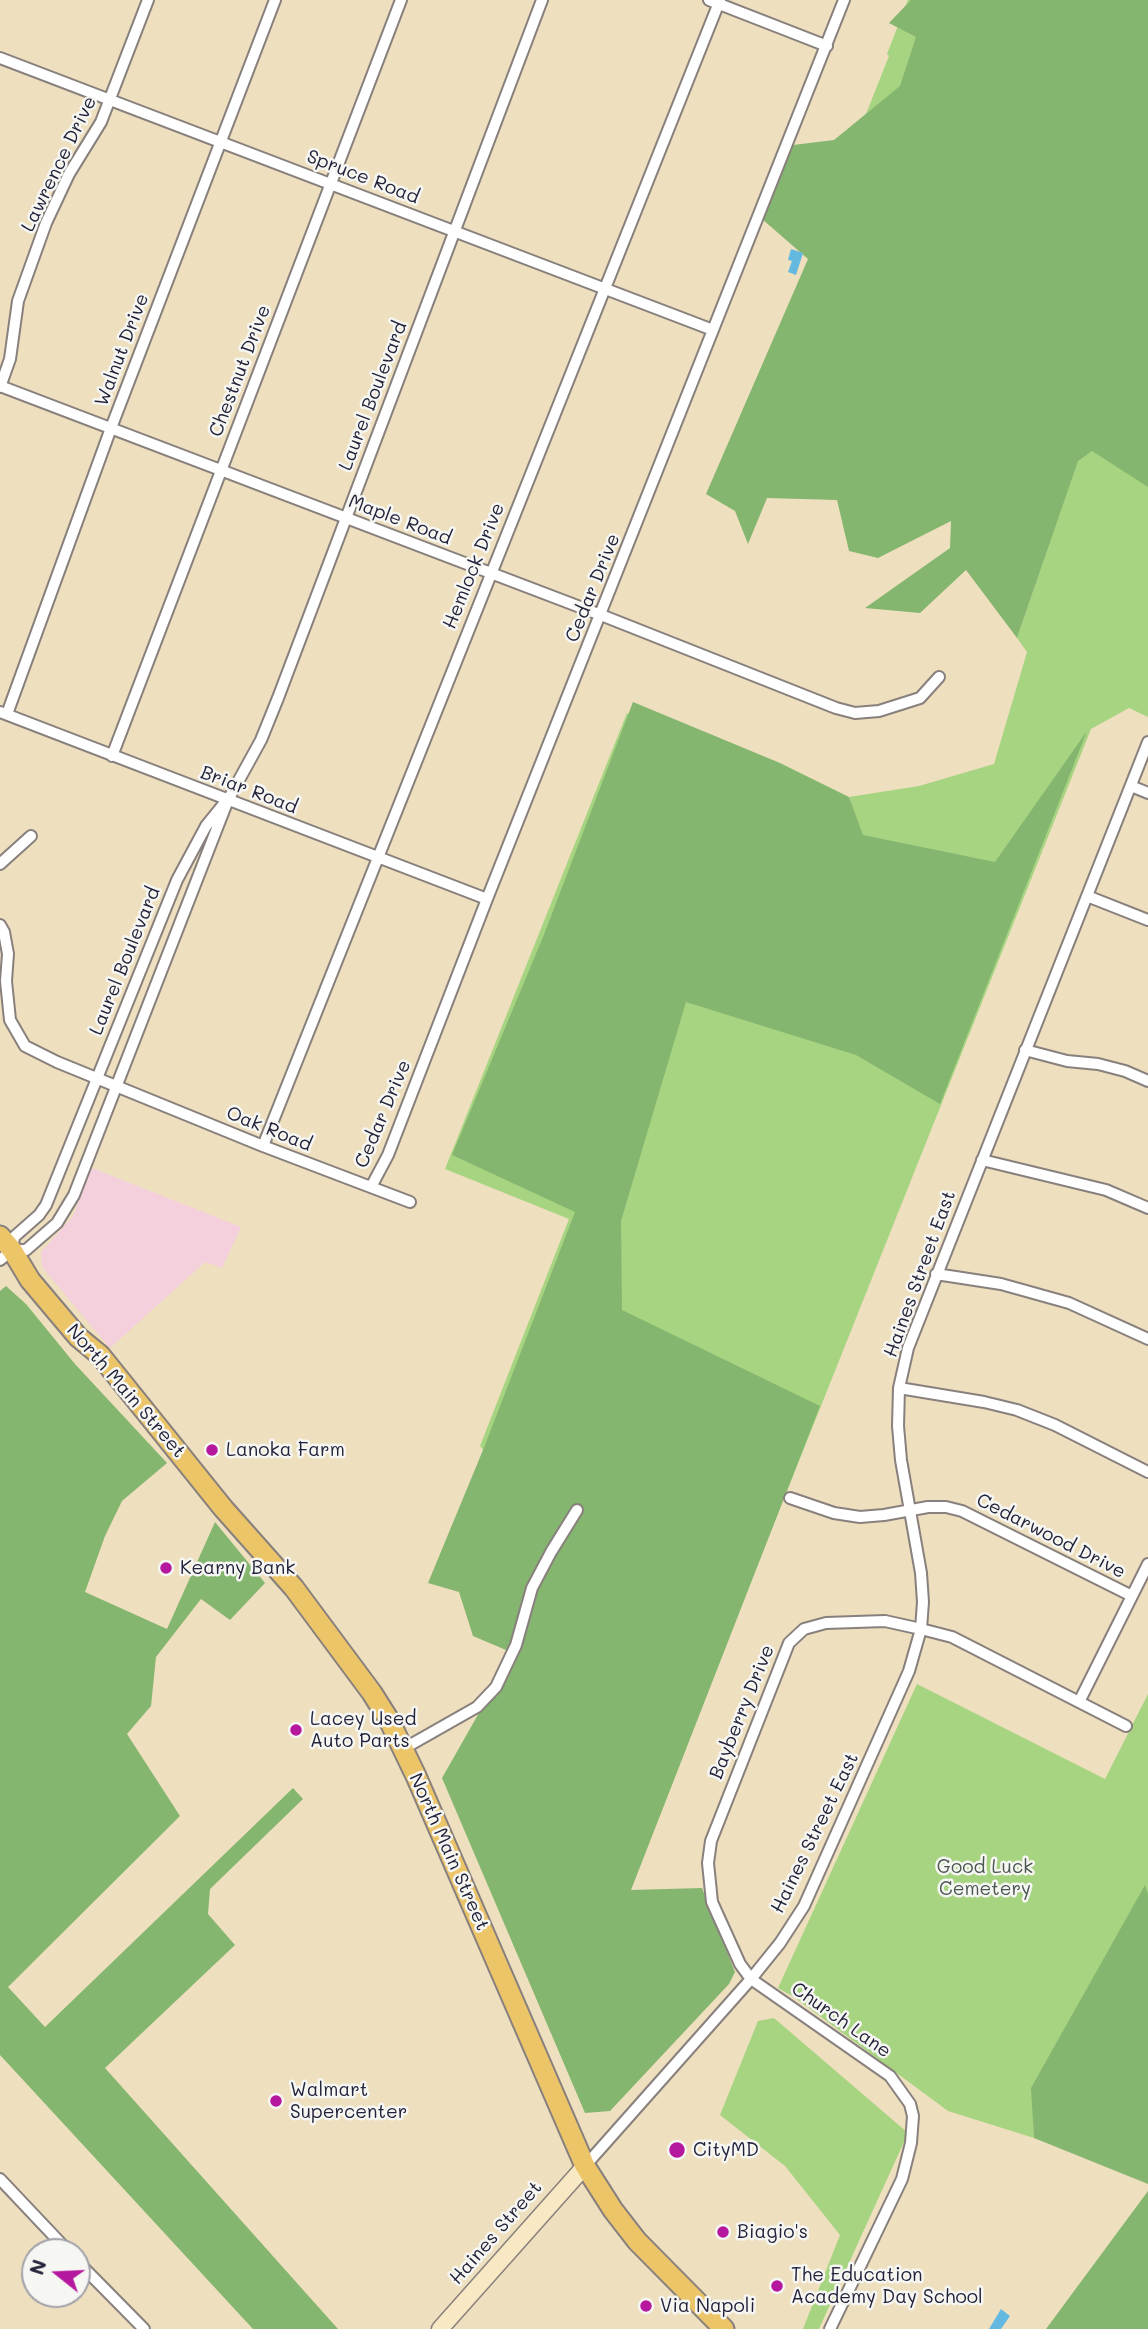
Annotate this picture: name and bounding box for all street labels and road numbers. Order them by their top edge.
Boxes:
street label: Lawrence Drive [16,93,102,235]
street label: Spruce Road [304,145,422,209]
street label: Walnut Drive [90,290,154,410]
street label: Chestnut Drive [204,302,276,440]
street label: Laurel Boulevard [334,318,412,474]
street label: Maple Road [345,490,455,550]
street label: Hemlock Drive [438,500,510,632]
street label: Cedar Drive [561,530,625,646]
street label: Briar Road [197,761,301,819]
street label: Laurel Boulevard [85,884,165,1038]
street label: Cedar Drive [350,1057,416,1171]
street label: Oak Road [223,1102,315,1156]
street label: Haines Street East [879,1188,961,1360]
street label: North Main Street [62,1319,190,1463]
street label: Cedarwood Drive [973,1489,1129,1583]
street label: Bayberry Drive [705,1642,779,1782]
street label: Haines Street East [766,1749,864,1917]
street label: North Main Street [404,1770,494,1934]
street label: Church Lane [787,1977,895,2063]
street label: Haines Street [445,2177,547,2289]

